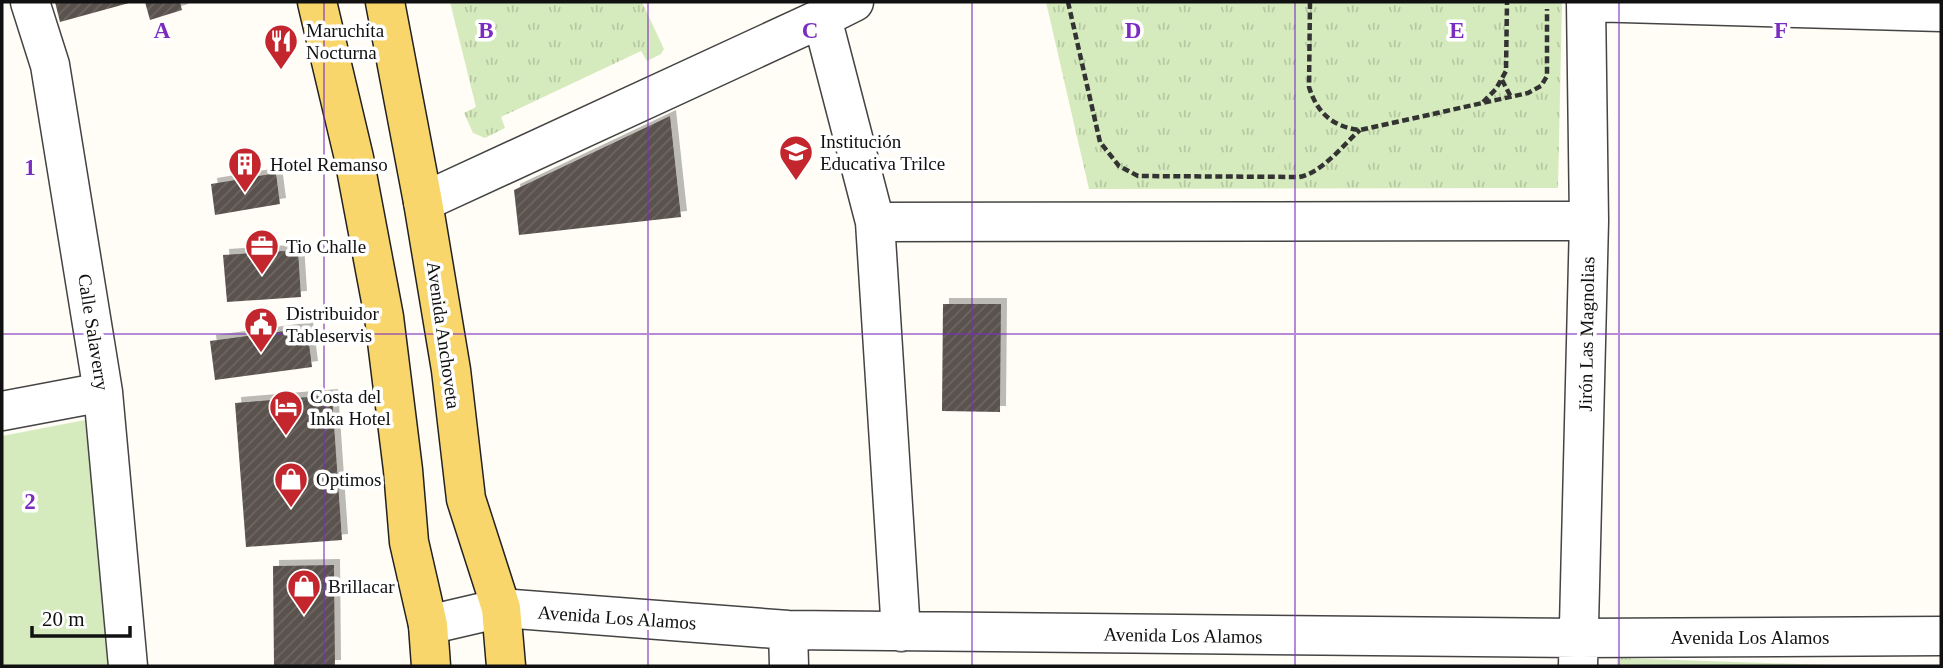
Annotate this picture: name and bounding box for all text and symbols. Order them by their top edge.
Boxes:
text: A [154,18,171,43]
text: B [478,18,494,43]
text: C [802,18,818,43]
text: D [1125,18,1141,43]
text: E [1449,18,1465,43]
text: F [1774,18,1788,43]
place label: Maruchita Nocturna [306,20,385,63]
restaurant icon: Maruchita Nocturna [262,22,300,71]
place label: Institución Educativa Trilce [820,131,945,174]
school or university icon: Institución Educativa Trilce [777,133,815,182]
building icon: Hotel Remanso [226,145,264,194]
place label: Hotel Remanso [270,154,388,175]
text: 1 [24,155,36,180]
office icon: Tio Challe [243,227,281,276]
place label: Tio Challe [286,236,366,257]
street label: Jirón Las Magnolias [1575,256,1598,412]
street label: Avenida Anchoveta [423,260,464,411]
street label: Calle Salaverry [74,272,113,392]
place label: Distribuidor Tableservis [286,303,380,346]
public building icon: Distribuidor Tableservis [242,305,280,354]
place label: Costa del Inka Hotel [310,386,391,429]
hotel icon: Costa del Inka Hotel [267,388,305,437]
shop icon: Optimos [272,460,310,509]
place label: Optimos [316,469,381,490]
text: 2 [24,489,36,514]
shop icon: Brillacar [285,567,323,616]
place label: Brillacar [328,576,395,597]
scale bar [32,594,130,638]
street label: Avenida Los Alamos [537,601,697,634]
text: 20 m [42,607,85,631]
street label: Avenida Los Alamos [1103,624,1263,647]
street label: Avenida Los Alamos [1670,627,1830,648]

